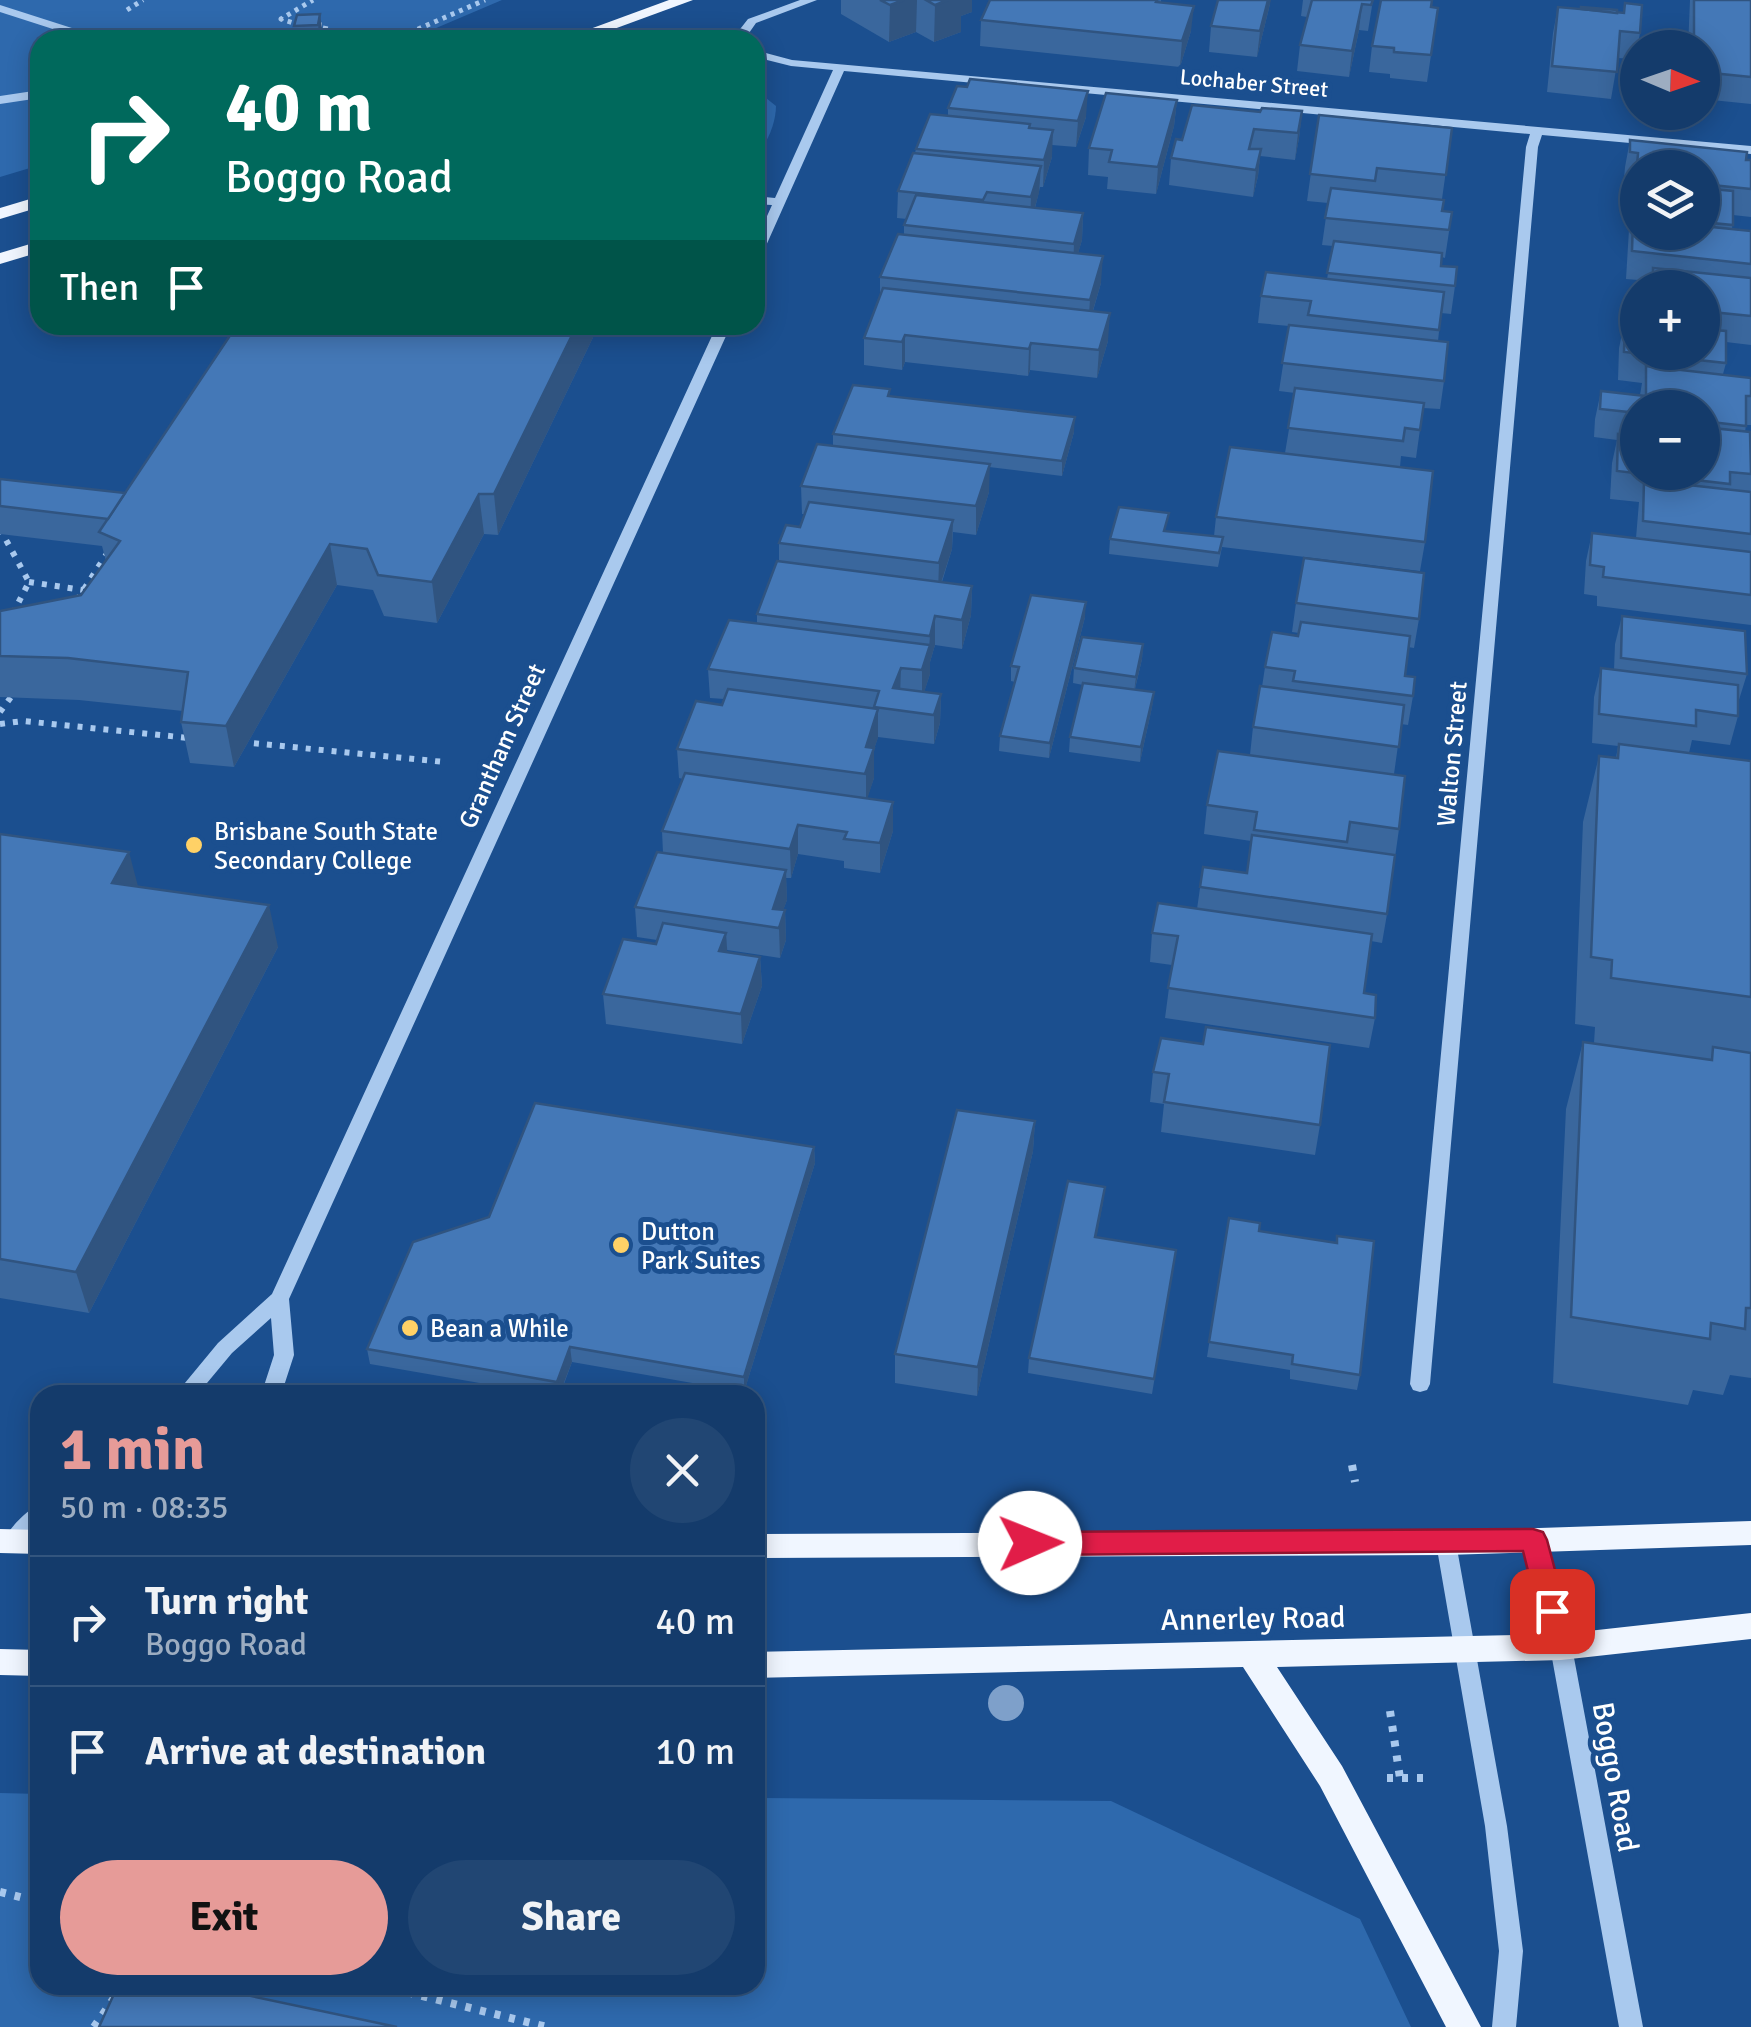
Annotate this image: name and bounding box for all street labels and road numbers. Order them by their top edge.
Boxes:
street label: Lochaber Street [1179,63,1330,103]
street label: Grantham Street [452,659,552,833]
street label: Walton Street [1430,680,1474,828]
street label: Annerley Road [1160,1599,1346,1639]
street label: Boggo Road [1584,1699,1646,1855]

